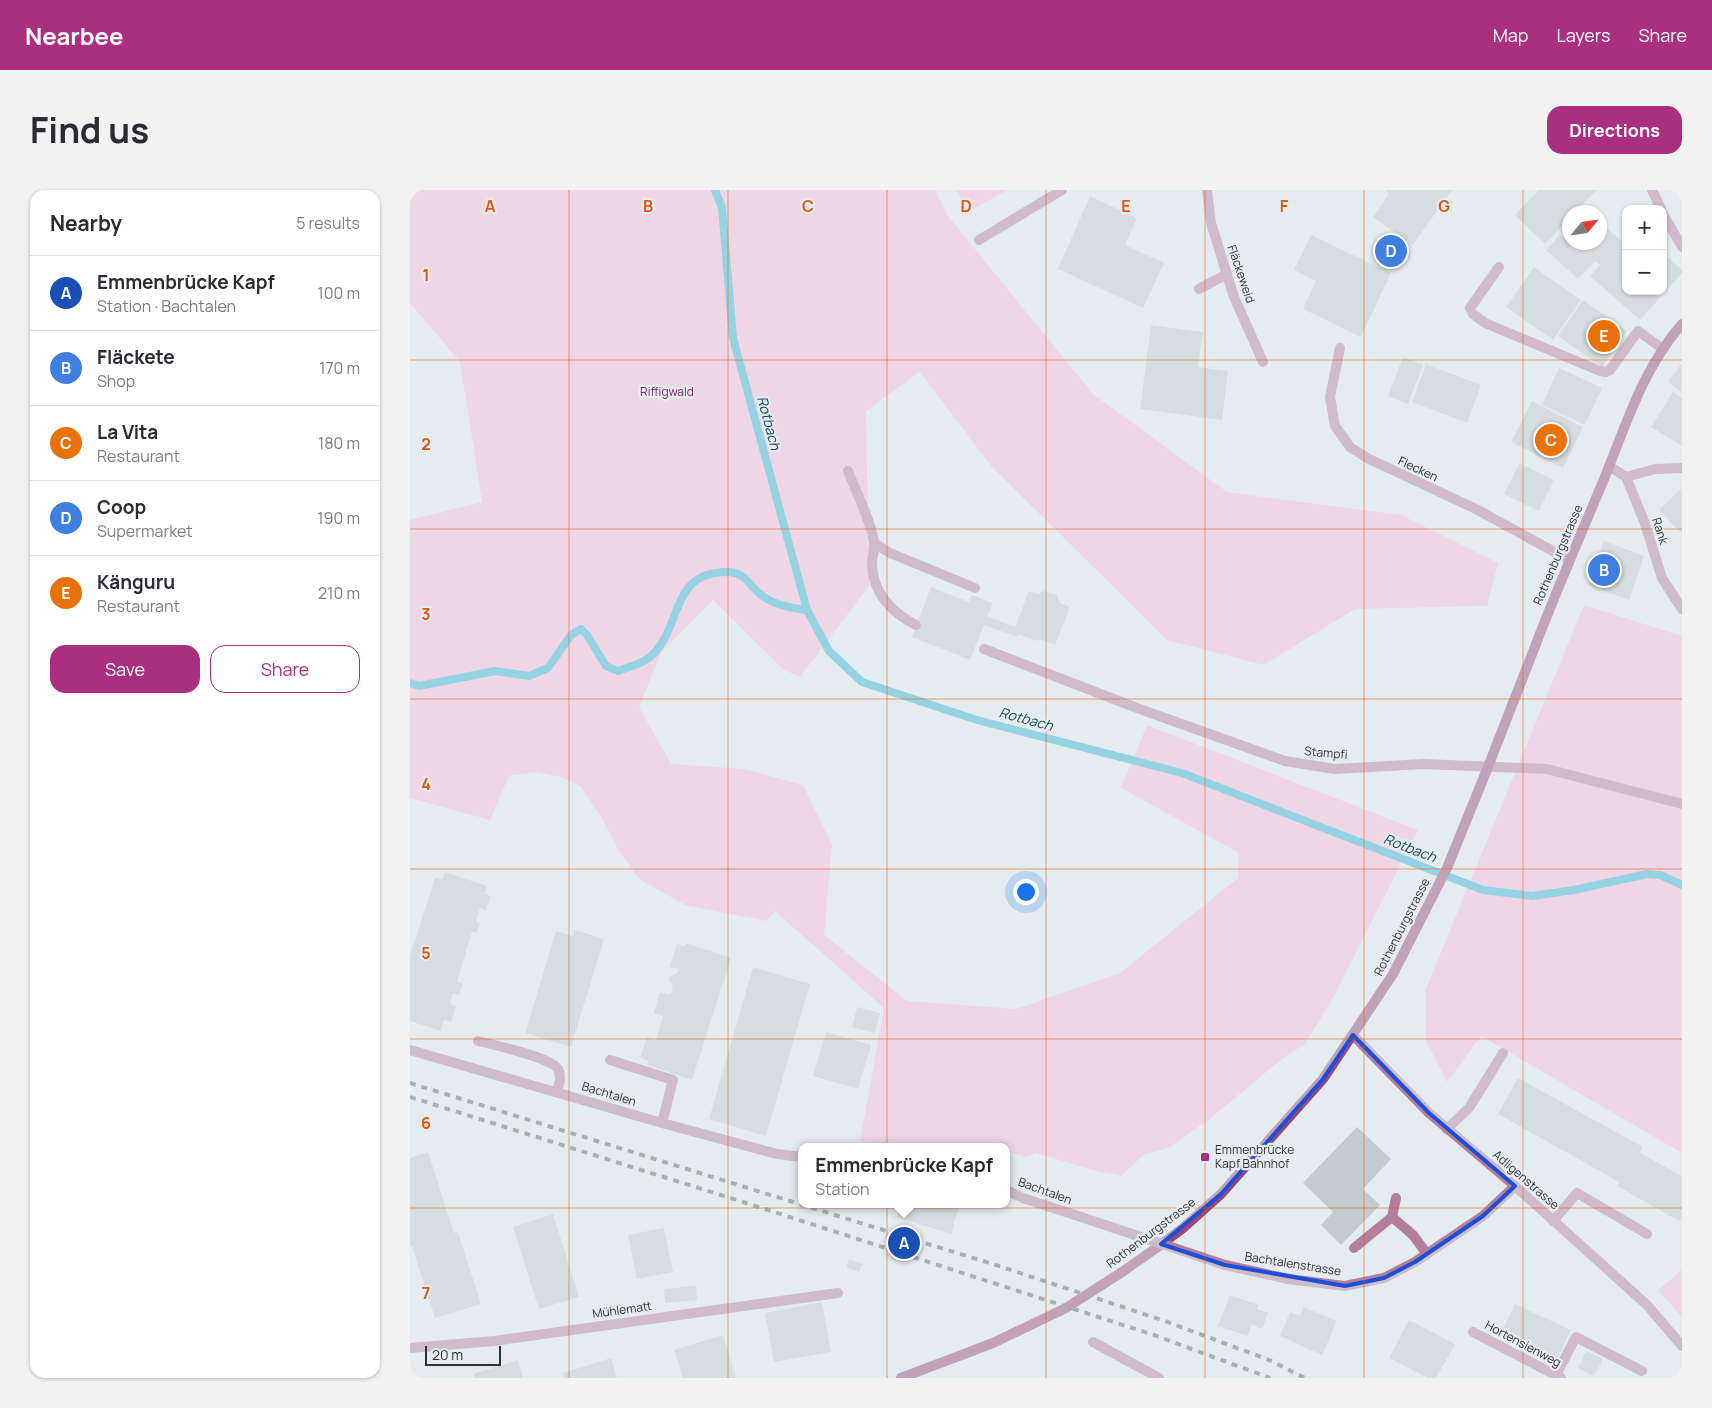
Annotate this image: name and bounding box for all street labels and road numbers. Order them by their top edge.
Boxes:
street label: Fläckeweid [1224,242,1259,305]
street label: Flecken [1395,452,1441,485]
street label: Rothenburgstrasse [1529,502,1586,608]
street label: Rank [1648,515,1673,547]
street label: Stampfi [1304,742,1348,763]
street label: Rothenburgstrasse [1370,875,1434,979]
street label: Bachtalen [580,1077,638,1110]
street label: Adligenstrasse [1489,1146,1563,1213]
street label: Bachtalen [1016,1173,1074,1208]
street label: Rothenburgstrasse [1103,1193,1199,1272]
street label: Bachtalenstrasse [1244,1247,1343,1280]
street label: Mühlematt [591,1297,653,1322]
street label: Hortensienweg [1482,1316,1564,1371]

